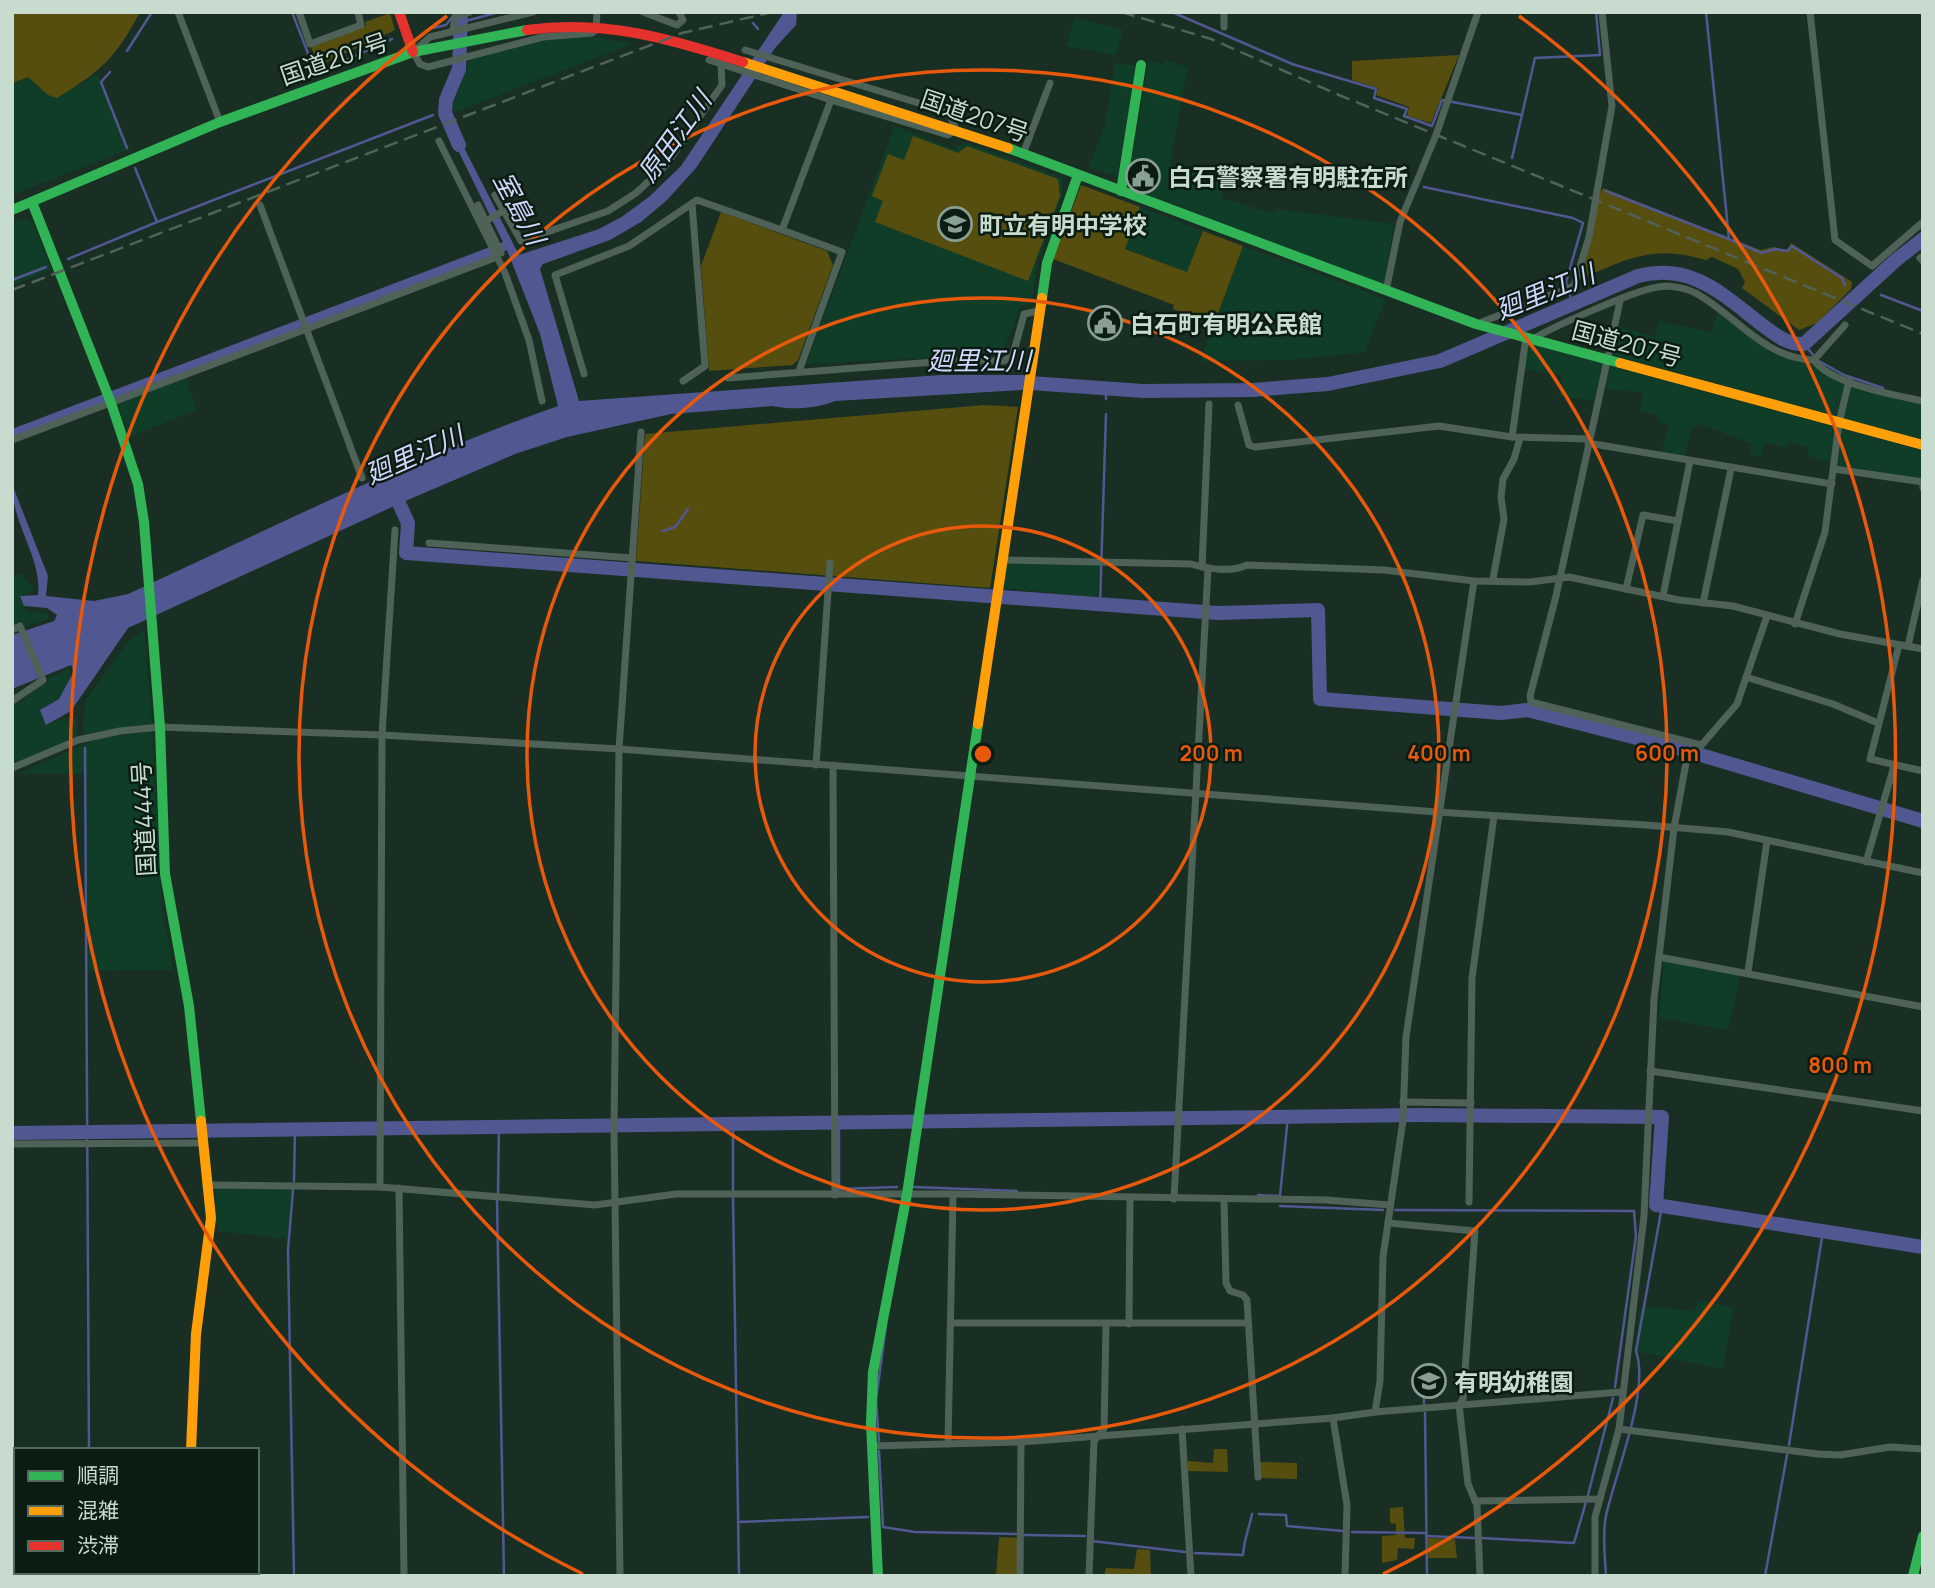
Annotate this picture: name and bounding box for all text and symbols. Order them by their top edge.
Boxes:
street label: 国道207号 [276,24,392,92]
water label: 原田江川 [629,81,721,189]
street label: 国道207号 [917,81,1033,149]
public building icon: 白石警察署有明駐在所 [1124,157,1162,195]
place label: 白石警察署有明駐在所 [1168,160,1408,193]
water label: 室島川 [486,165,556,254]
school or university icon: 町立有明中学校 [936,205,974,243]
place label: 町立有明中学校 [979,208,1147,241]
water label: 廻里江川 [1490,254,1603,327]
public building icon: 白石町有明公民館 [1086,304,1124,342]
place label: 白石町有明公民館 [1130,307,1322,340]
street label: 国道207号 [1568,313,1686,373]
water label: 廻里江川 [927,342,1034,378]
water label: 廻里江川 [359,415,472,492]
text: 200 m [1179,739,1243,767]
text: 400 m [1407,739,1471,767]
text: 600 m [1635,739,1699,767]
centre of rings [971,742,995,766]
street label: 国道444号 [124,761,162,877]
text: 800 m [1808,1051,1872,1079]
school or university icon: 有明幼稚園 [1410,1362,1448,1400]
place label: 有明幼稚園 [1454,1365,1574,1398]
legend [14,1448,259,1574]
text: 順調 [77,1461,119,1489]
text: 混雑 [77,1496,119,1524]
text: 渋滞 [77,1531,119,1559]

